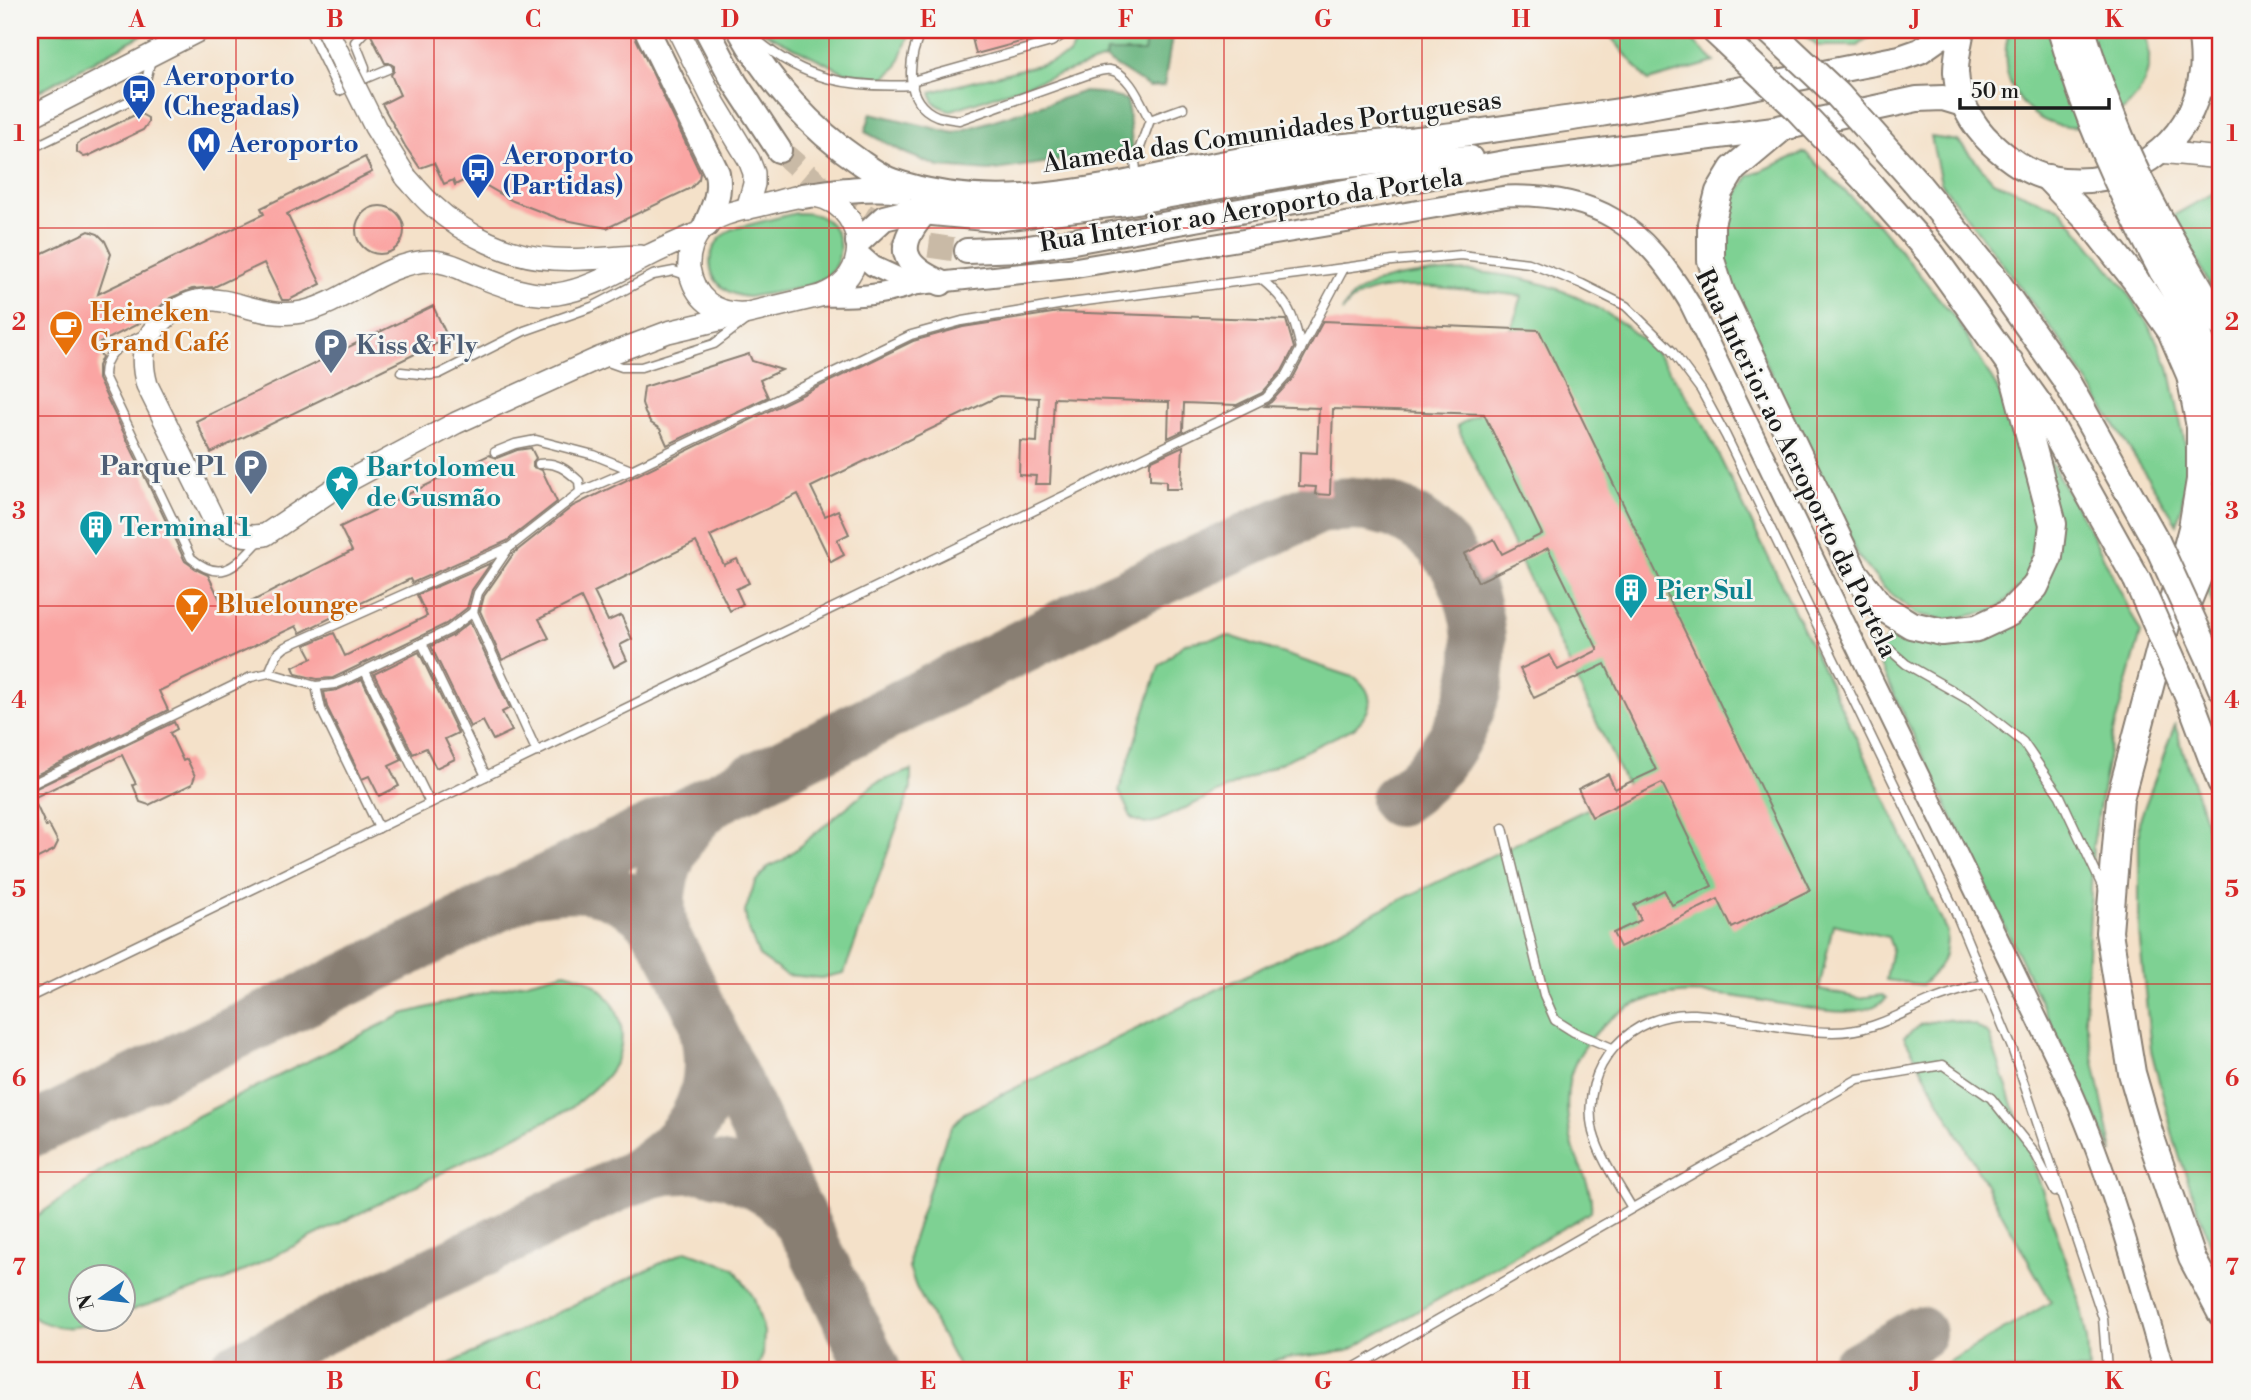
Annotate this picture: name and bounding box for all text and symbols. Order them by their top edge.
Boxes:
text: A [128,6,146,34]
text: B [326,6,344,34]
text: C [525,6,541,34]
text: D [721,6,739,34]
text: E [920,6,936,34]
text: F [1118,6,1134,34]
text: G [1314,6,1332,34]
text: H [1512,6,1531,34]
text: I [1714,6,1723,34]
text: J [1909,6,1921,34]
text: K [2105,6,2124,34]
place label: Aeroporto (Chegadas) [163,61,299,123]
scale bar [1960,66,2109,110]
bus stop icon: Aeroporto (Chegadas) [120,72,158,121]
text: 50 m [1971,79,2019,105]
street label: Alameda das Comunidades Portuguesas [1040,84,1504,180]
text: 1 [13,120,25,148]
text: 1 [2226,120,2238,148]
metro station icon: Aeroporto [185,124,223,173]
place label: Aeroporto [227,128,359,160]
place label: Aeroporto (Partidas) [502,140,634,202]
bus stop icon: Aeroporto (Partidas) [459,151,497,200]
street label: Rua Interior ao Aeroporto da Portela [1037,161,1466,259]
street label: Rua Interior ao Aeroporto da Portela [1688,264,1905,664]
place label: Heineken Grand Café [90,297,229,359]
cafe icon: Heineken Grand Café [47,308,85,357]
text: 2 [12,309,26,337]
text: 2 [2225,309,2239,337]
parking icon: Kiss & Fly [312,326,350,375]
place label: Kiss & Fly [356,330,479,362]
parking icon: Parque P1 [232,447,270,496]
place label: Parque P1 [100,451,227,483]
place label: Bartolomeu de Gusmão [366,452,516,514]
place icon: Bartolomeu de Gusmão [323,463,361,512]
text: 3 [12,498,26,526]
text: 3 [2225,498,2239,526]
building icon: Terminal 1 [77,508,115,557]
place label: Terminal 1 [120,512,251,544]
building icon: Pier Sul [1612,571,1650,620]
place label: Pier Sul [1656,575,1754,607]
bar icon: Bluelounge [173,585,211,634]
place label: Bluelounge [216,589,358,621]
text: 4 [11,687,27,715]
text: 4 [2224,687,2240,715]
text: 5 [12,876,26,904]
text: 5 [2225,876,2239,904]
text: 6 [12,1065,26,1093]
text: 6 [2225,1065,2239,1093]
text: 7 [12,1254,26,1282]
text: 7 [2225,1254,2239,1282]
north arrow [66,1264,136,1334]
text: N [73,1292,100,1312]
text: A [128,1368,146,1396]
text: B [326,1368,344,1396]
text: C [525,1368,541,1396]
text: D [721,1368,739,1396]
text: E [920,1368,936,1396]
text: F [1118,1368,1134,1396]
text: G [1314,1368,1332,1396]
text: H [1512,1368,1531,1396]
text: I [1714,1368,1723,1396]
text: J [1909,1368,1921,1396]
text: K [2105,1368,2124,1396]

